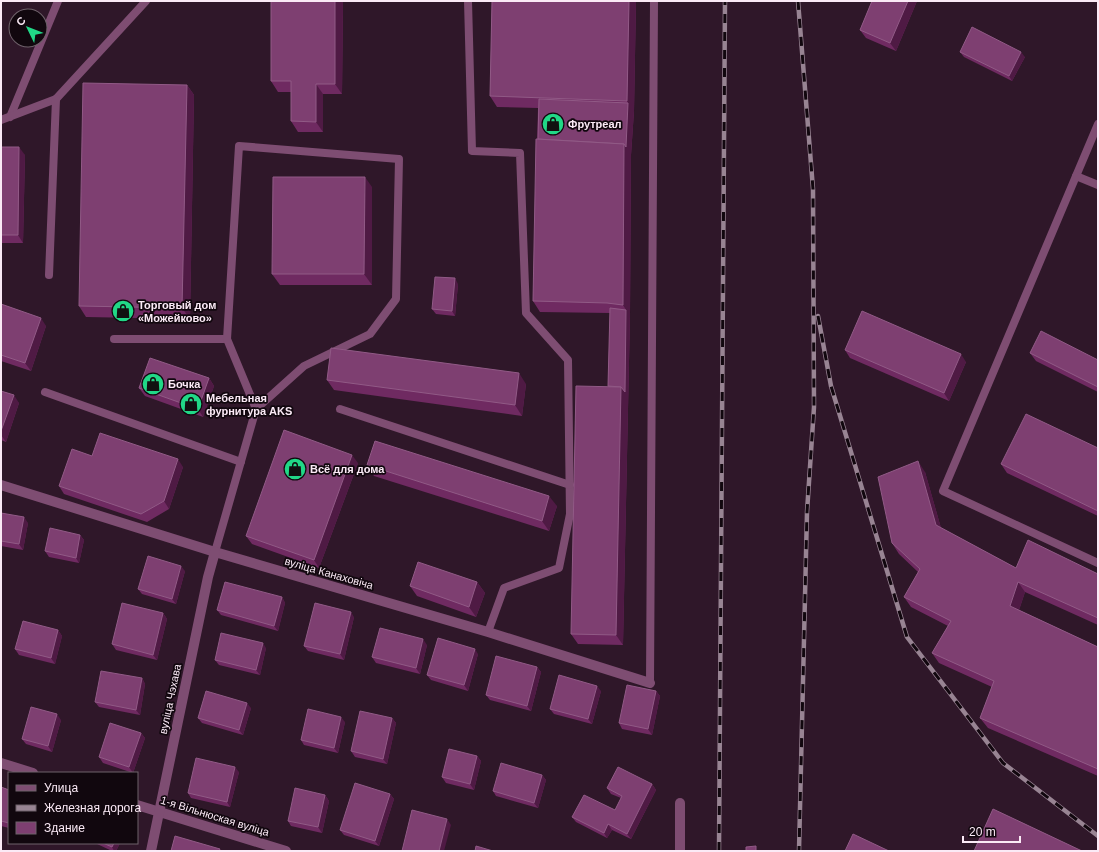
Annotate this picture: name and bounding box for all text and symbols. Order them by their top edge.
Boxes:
north arrow [8,8,48,48]
text: С [14,14,28,28]
shop icon: Фрутреал [540,111,566,137]
place label: Фрутреал [568,118,622,130]
shop icon: Торговый дом «Можейково» [110,298,136,324]
place label: Торговый дом «Можейково» [138,299,216,324]
shop icon: Бочка [140,371,166,397]
place label: Бочка [168,378,201,390]
shop icon: Мебельная фурнитура AKS [178,391,204,417]
place label: Мебельная фурнитура AKS [206,392,292,417]
shop icon: Всё для дома [282,456,308,482]
place label: Всё для дома [310,463,385,475]
street label: вуліца Канаховіча [283,555,376,592]
street label: вуліца Чэхава [157,662,183,735]
legend [8,772,138,844]
text: Улица [44,781,78,795]
street label: 1-я Вільнюская вуліца [159,794,272,838]
text: Железная дорога [44,801,141,815]
scale bar [963,818,1020,844]
text: Здание [44,821,85,835]
text: 20 m [969,825,996,839]

